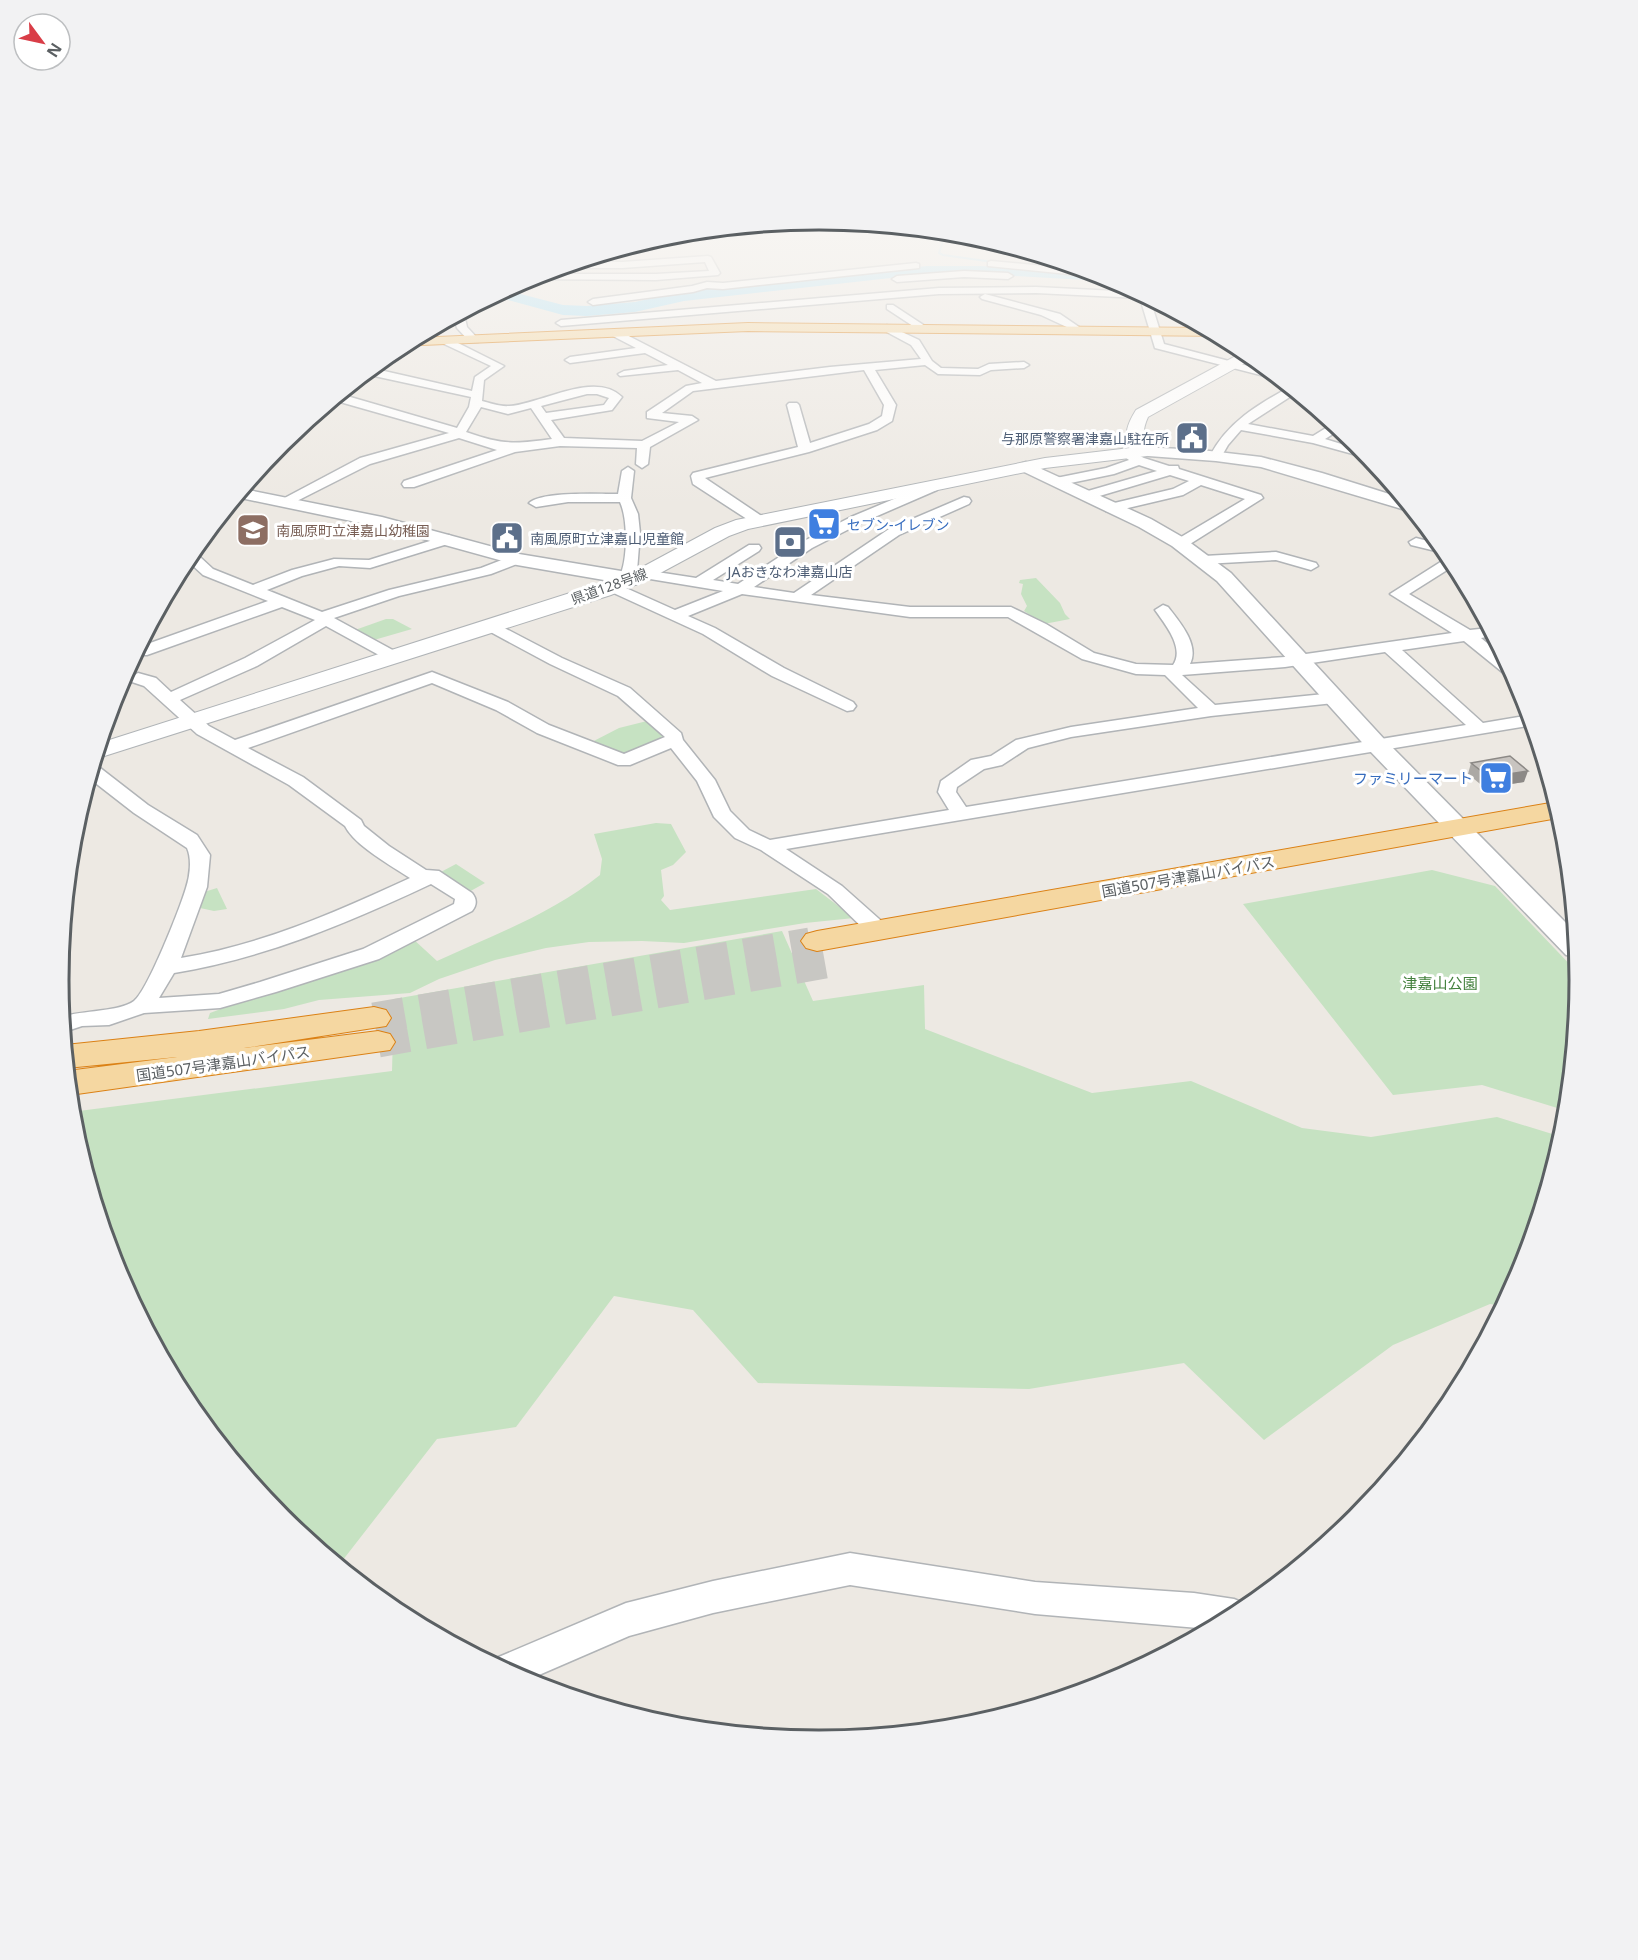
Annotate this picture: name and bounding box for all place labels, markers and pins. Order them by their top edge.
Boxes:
public building icon: 与那原警察署津嘉山駐在所 [1174,420,1210,456]
place label: 与那原警察署津嘉山駐在所 [1001,429,1169,448]
supermarket icon: セブン-イレブン [806,506,842,542]
school or university icon: 南風原町立津嘉山幼稚園 [235,512,271,548]
place label: セブン-イレブン [847,515,950,534]
public building icon: 南風原町立津嘉山児童館 [489,520,525,556]
place label: 南風原町立津嘉山幼稚園 [276,521,430,540]
bank icon: JAおきなわ津嘉山店 [772,524,808,560]
place label: 南風原町立津嘉山児童館 [530,529,684,548]
place label: JAおきなわ津嘉山店 [726,562,852,581]
supermarket icon: ファミリーマート [1478,760,1514,796]
place label: ファミリーマート [1353,768,1473,788]

